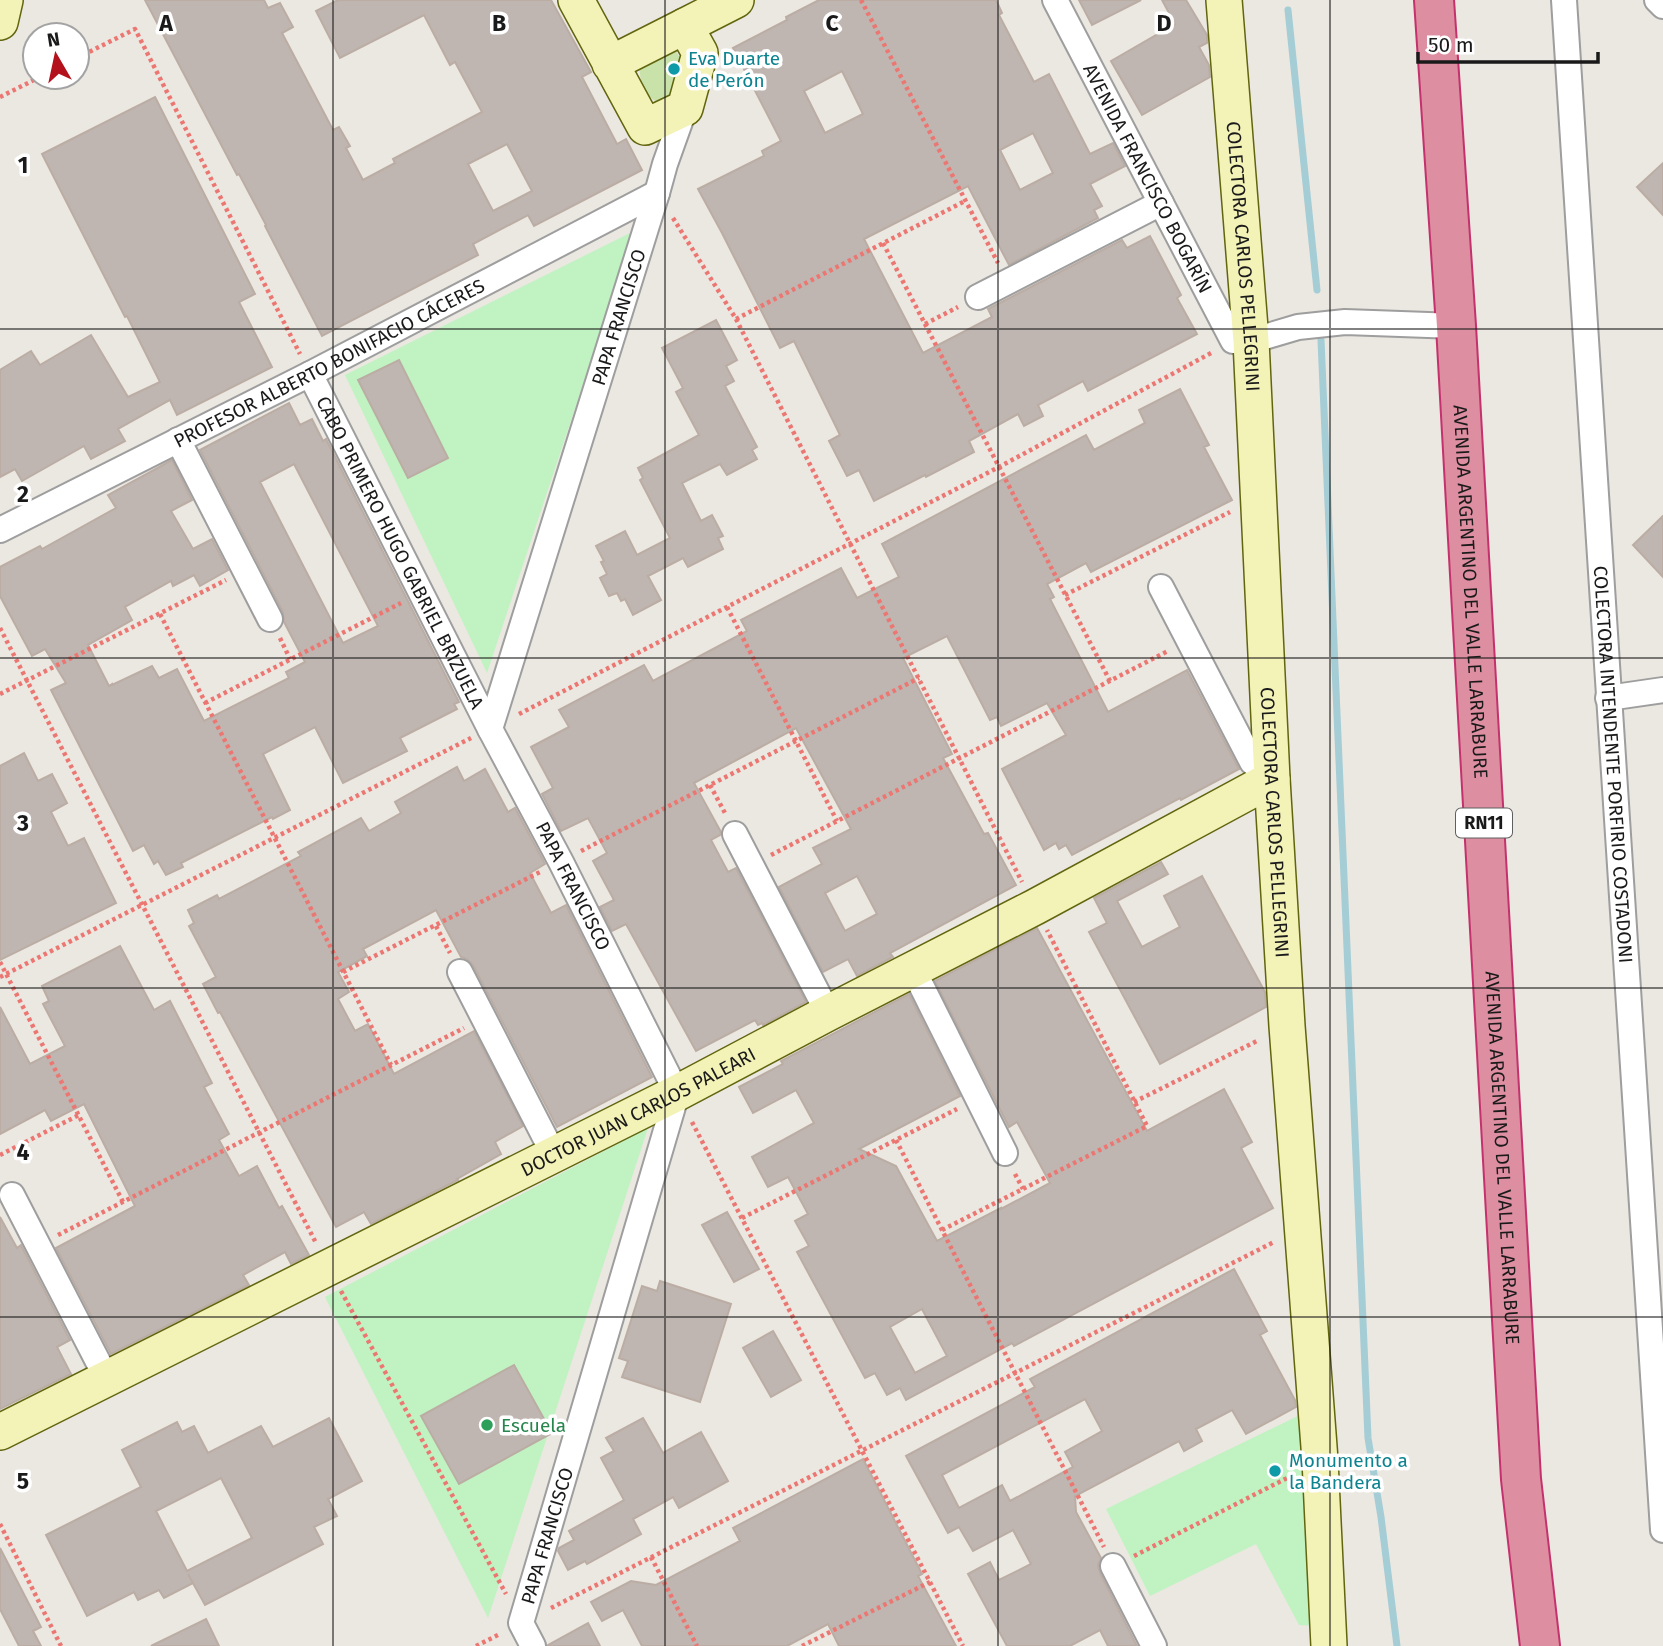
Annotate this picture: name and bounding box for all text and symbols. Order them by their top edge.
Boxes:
text: A [158,9,173,37]
text: B [492,9,506,37]
text: C [825,9,839,37]
text: D [1157,9,1172,37]
north arrow [21,21,91,91]
scale bar [1418,21,1598,65]
text: N [45,27,61,52]
text: 50 m [1428,32,1474,58]
place label: Eva Duarte de Perón [688,47,780,92]
street label: AVENIDA FRANCISCO BOGARÍN [1079,60,1217,297]
marker: Eva Duarte de Perón [666,61,682,77]
street label: COLECTORA CARLOS PELLEGRINI [1222,120,1265,392]
text: 1 [18,151,28,179]
street label: PAPA FRANCISCO [586,246,650,388]
street label: PROFESOR ALBERTO BONIFACIO CÁCERES [170,274,488,452]
street label: CABO PRIMERO HUGO GABRIEL BRIZUELA [312,392,489,713]
street label: AVENIDA ARGENTINO DEL VALLE LARRABURE [1449,404,1493,779]
text: 2 [17,480,29,508]
street label: COLECTORA INTENDENTE PORFIRIO COSTADONI [1589,565,1638,964]
street label: COLECTORA CARLOS PELLEGRINI [1256,686,1294,958]
road number: RN11 [1456,808,1512,838]
text: 3 [16,809,29,837]
street label: PAPA FRANCISCO [531,818,615,954]
street label: AVENIDA ARGENTINO DEL VALLE LARRABURE [1481,970,1525,1345]
street label: DOCTOR JUAN CARLOS PALEARI [517,1042,759,1181]
text: 4 [17,1138,30,1166]
place label: Escuela [501,1414,566,1437]
marker: Escuela [479,1417,495,1433]
place label: Monumento a la Bandera [1289,1449,1408,1494]
marker: Monumento a la Bandera [1267,1463,1283,1479]
street label: PAPA FRANCISCO [516,1465,578,1607]
text: 5 [17,1467,29,1495]

